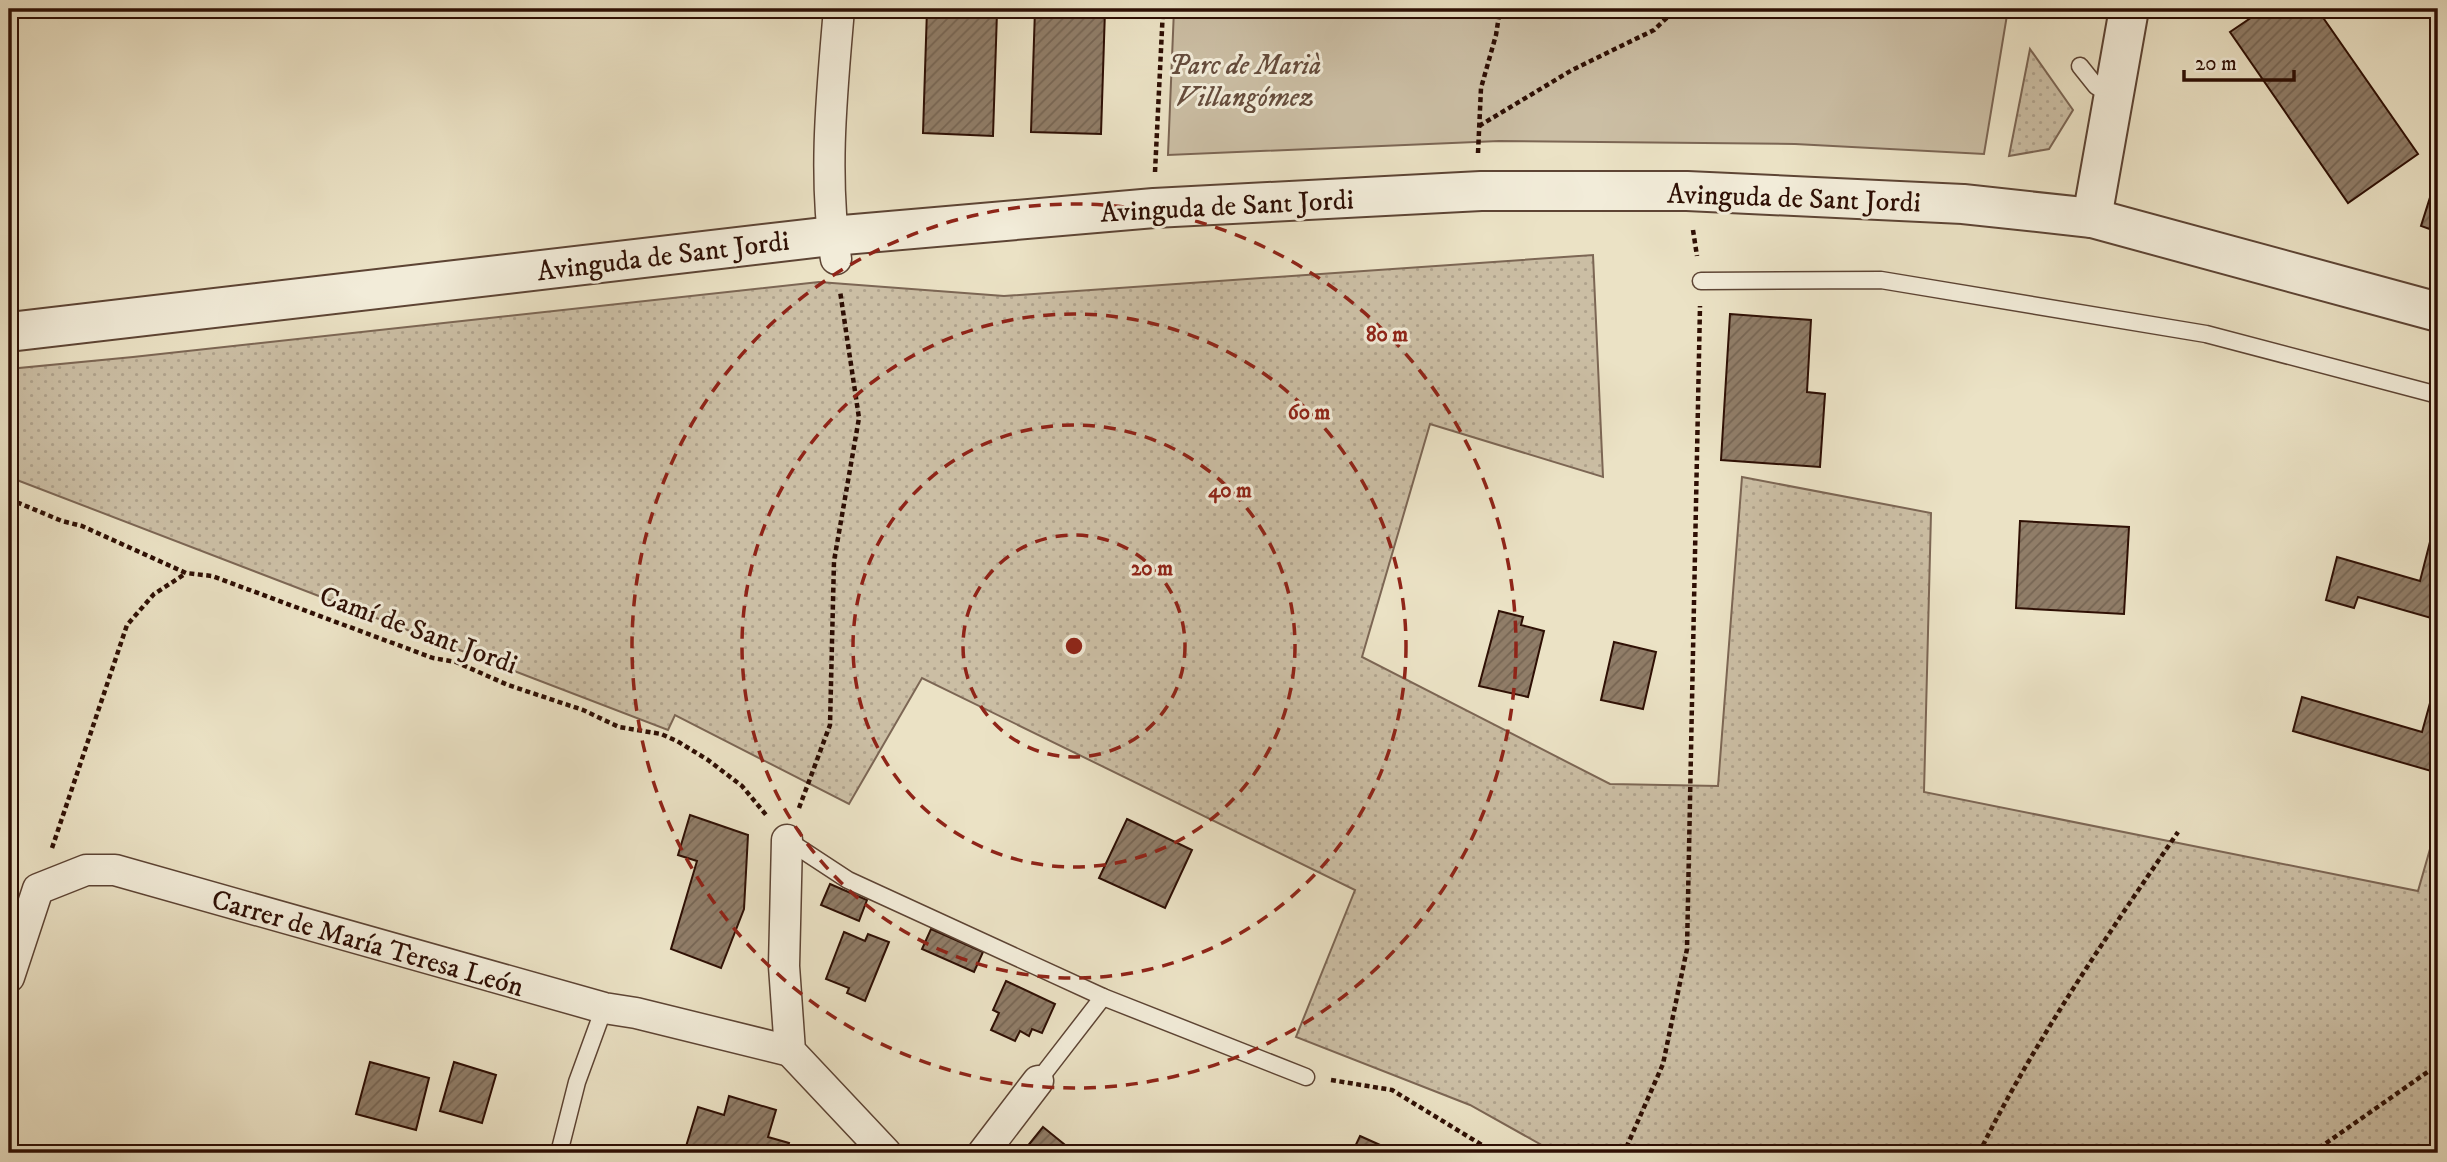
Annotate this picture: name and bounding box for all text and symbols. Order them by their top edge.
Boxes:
scale bar [2184,38,2295,82]
park label: Parc de Marià Villangómez [1169,48,1321,115]
text: 20 m [2195,51,2237,77]
street label: Avinguda de Sant Jordi [1667,177,1921,220]
street label: Avinguda de Sant Jordi [1099,182,1355,231]
street label: Avinguda de Sant Jordi [535,224,791,289]
text: 80 m [1366,322,1408,348]
text: 60 m [1288,400,1330,426]
text: 40 m [1208,478,1252,504]
text: 20 m [1131,556,1173,582]
street label: Camí de Sant Jordi [315,578,522,682]
centre of rings [1062,634,1086,658]
street label: Carrer de María Teresa León [207,882,528,1005]

